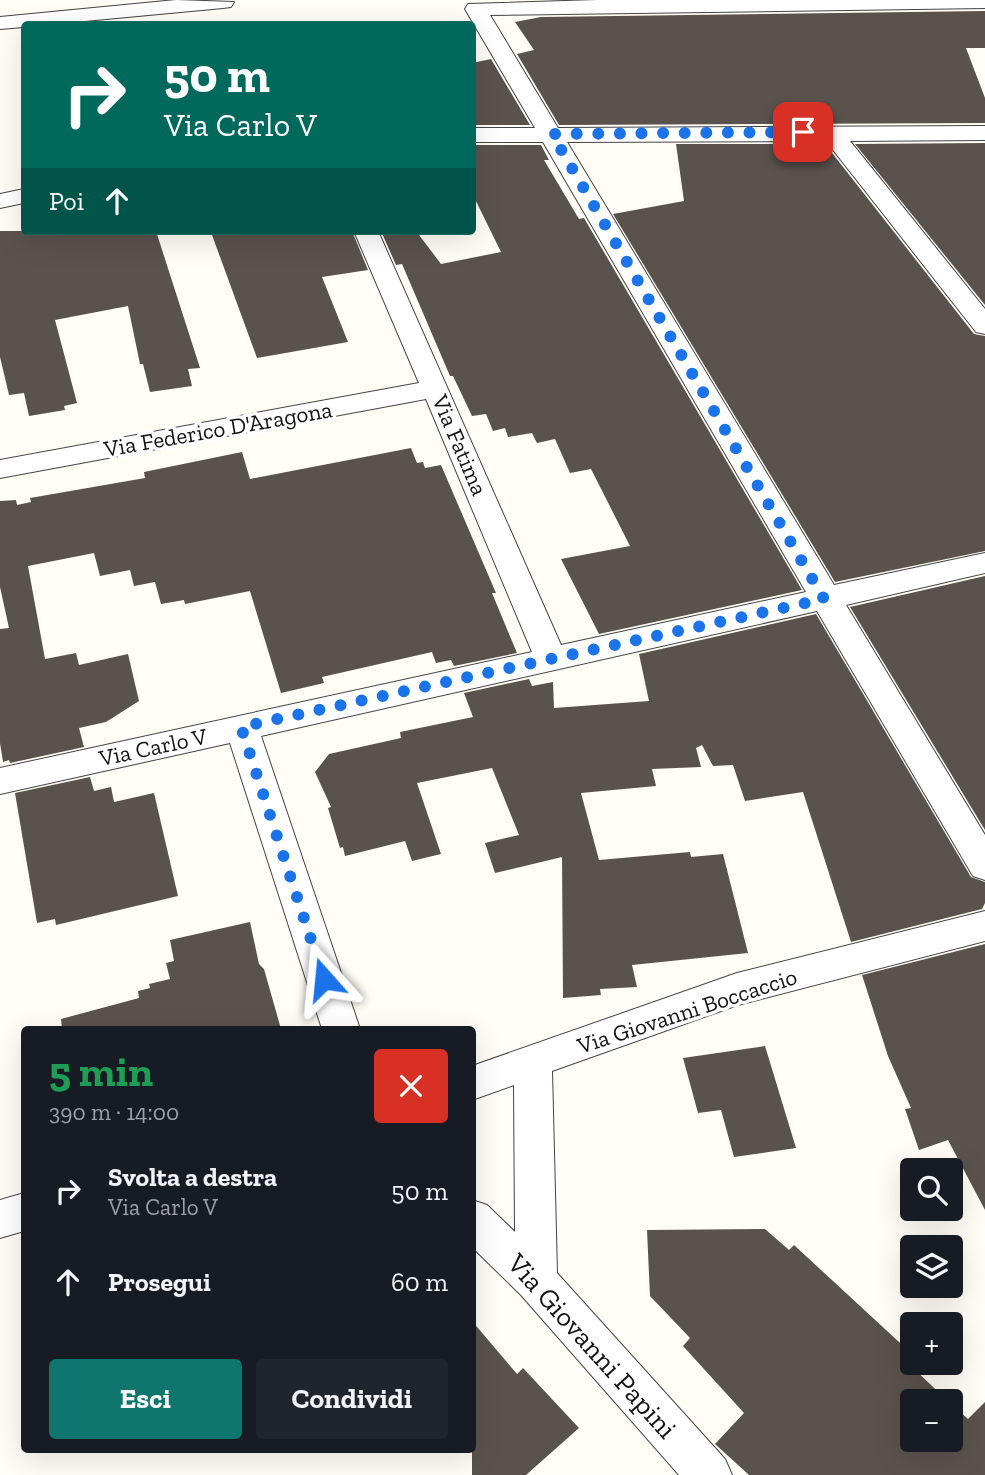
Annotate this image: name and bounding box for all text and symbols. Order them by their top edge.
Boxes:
text: 50 m [164,46,270,105]
icon: right [49,49,140,140]
pin [773,102,833,162]
text: Via Carlo V [164,106,317,144]
icon: arrive [784,113,822,151]
icon: ahead [98,182,136,220]
text: Poi [49,185,84,217]
street label: Via Fatima [426,389,494,500]
street label: Via Federico D'Aragona [101,395,334,463]
street label: Via Carlo V [95,722,210,772]
position arrow [287,942,361,1016]
street label: Via Giovanni Boccaccio [573,962,800,1060]
text: 5 min [49,1046,153,1097]
button: close [374,1049,448,1123]
text: 390 m · 14:00 [49,1098,179,1126]
map controls [900,1158,963,1452]
button: search [900,1158,963,1221]
text: Svolta a destra [108,1161,277,1193]
icon: right [49,1172,87,1210]
text: 50 m [391,1175,448,1207]
text: Via Carlo V [108,1193,218,1221]
button: layers [900,1235,963,1298]
street label: Via Giovanni Papini [500,1246,684,1445]
icon: ahead [49,1263,87,1301]
text: Prosegui [108,1266,211,1298]
text: 60 m [391,1266,448,1298]
button: + [900,1312,963,1375]
button: Esci [49,1359,242,1439]
button: Condividi [256,1359,448,1439]
button: − [900,1389,963,1452]

